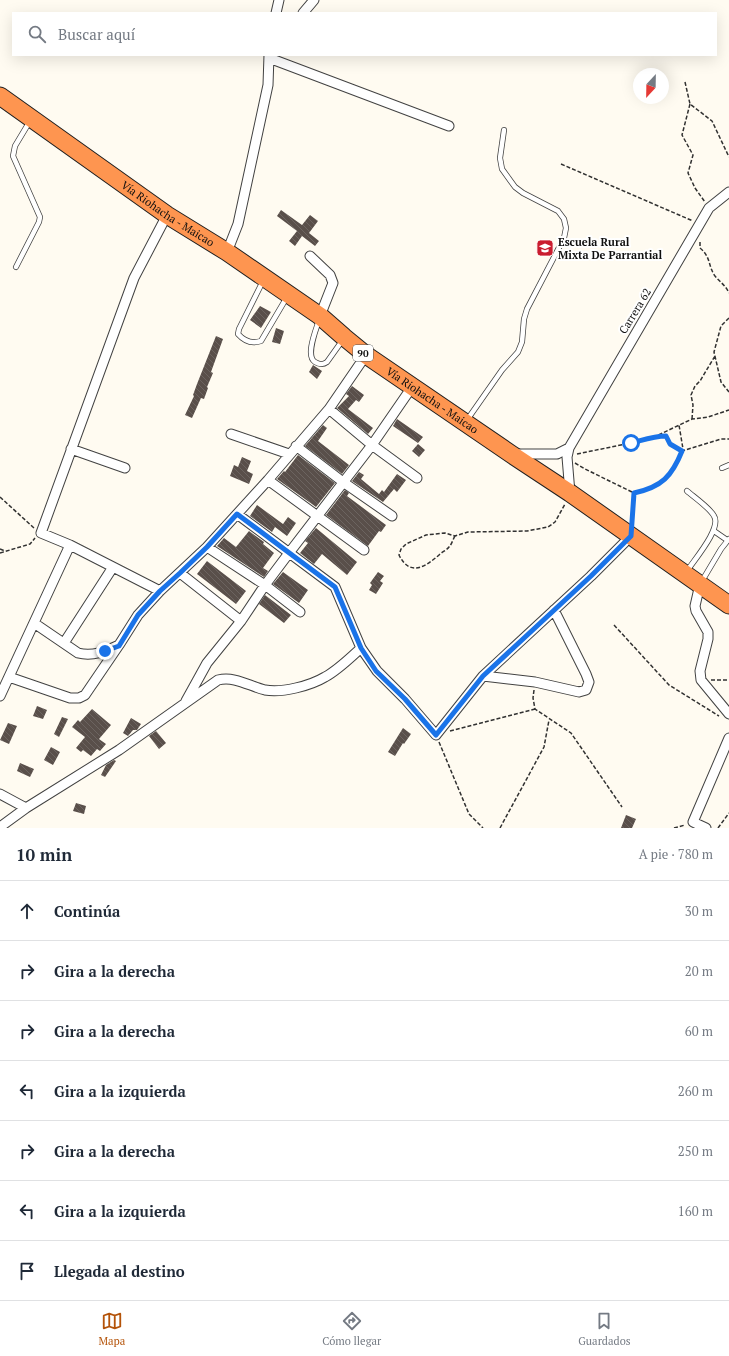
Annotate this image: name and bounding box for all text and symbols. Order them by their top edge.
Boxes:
search box [12,12,717,56]
icon: search [26,23,48,45]
text: Buscar aquí [58,24,135,44]
north arrow [633,68,669,104]
street label: Vía Riohacha - Maicao [119,178,217,249]
place label: Escuela Rural Mixta De Parrantial [558,235,662,262]
school or university icon: Escuela Rural Mixta De Parrantial [535,238,555,258]
street label: Carrera 62 [616,286,654,336]
road number: 90 [353,345,373,361]
street label: Vía Riohacha - Maicao [383,364,481,437]
route start [622,434,640,452]
route end [96,642,114,660]
text: 10 min [16,843,72,866]
text: A pie · 780 m [639,845,713,863]
icon: ahead [16,900,38,922]
text: Continúa [54,901,120,921]
text: 30 m [685,902,713,920]
icon: right [16,960,38,982]
text: Gira a la derecha [54,961,175,981]
text: 20 m [685,962,713,980]
icon: right [16,1020,38,1042]
text: Gira a la derecha [54,1021,175,1041]
text: 60 m [685,1022,713,1040]
icon: left [16,1080,38,1102]
text: Gira a la izquierda [54,1081,186,1101]
text: 260 m [678,1082,713,1100]
icon: right [16,1140,38,1162]
text: Gira a la derecha [54,1141,175,1161]
text: 250 m [678,1142,713,1160]
icon: left [16,1200,38,1222]
text: Gira a la izquierda [54,1201,186,1221]
text: 160 m [678,1202,713,1220]
icon: arrive [16,1260,38,1282]
text: Llegada al destino [54,1261,185,1281]
tab: Mapa [98,1310,125,1348]
tab: Cómo llegar [322,1310,381,1348]
tab: Guardados [578,1310,630,1348]

